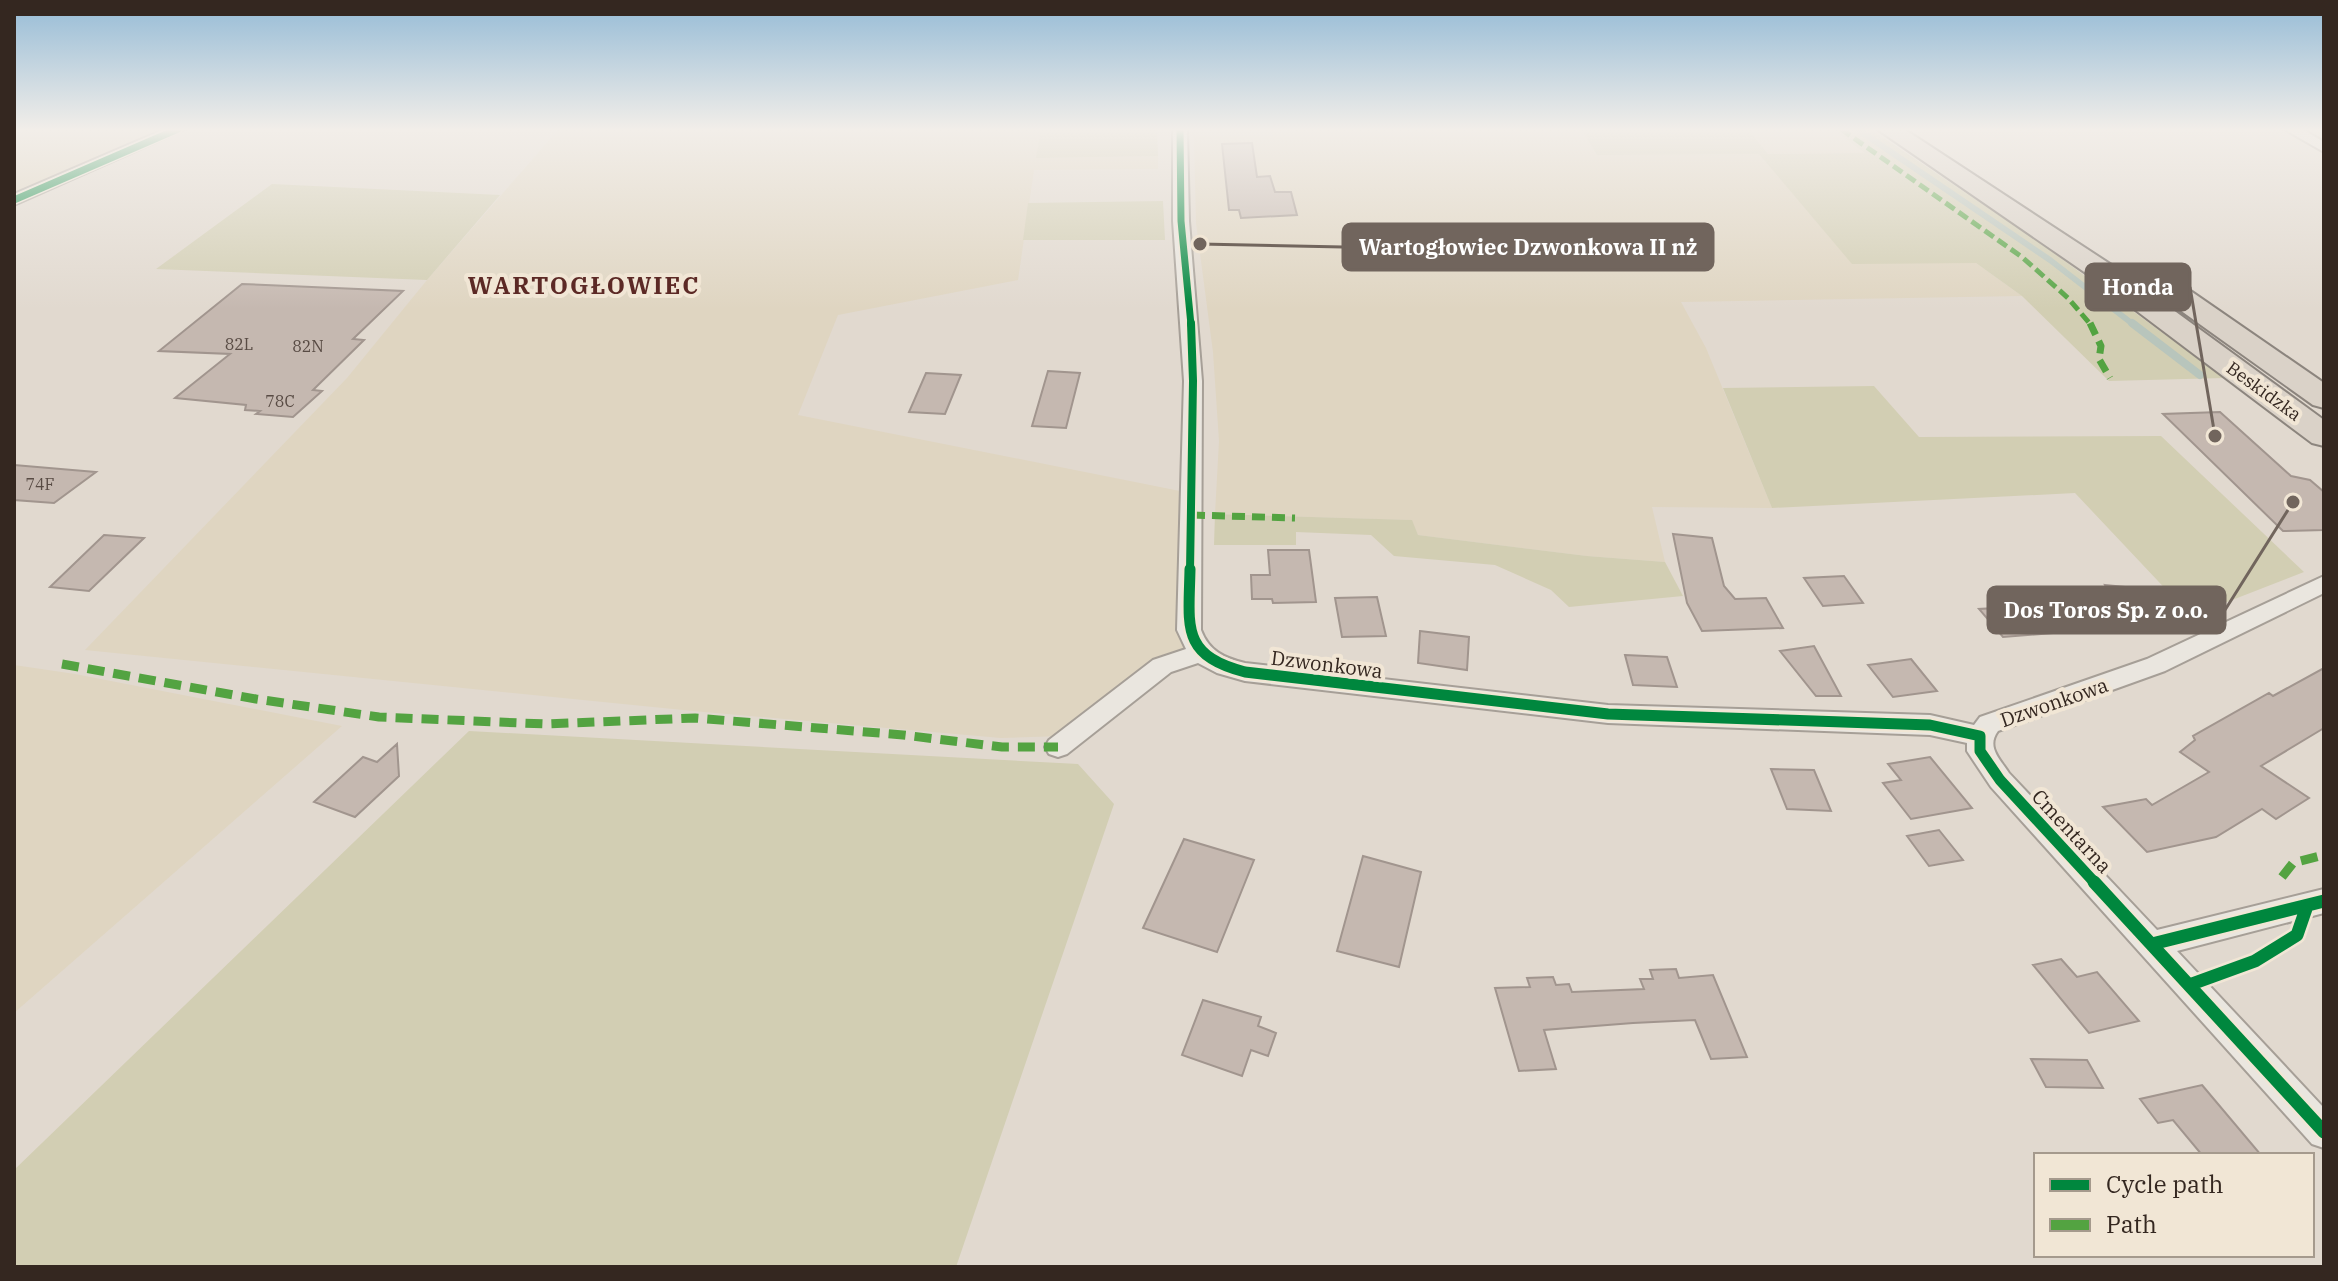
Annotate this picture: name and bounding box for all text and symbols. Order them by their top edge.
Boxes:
callout: Wartogłowiec Dzwonkowa II nż [1343,224,1713,270]
text: Wartogłowiec Dzwonkowa II nż [1359,232,1697,261]
callout: Honda [2086,264,2190,310]
district label: WARTOGŁOWIEC [468,269,700,301]
text: Honda [2102,272,2174,301]
house number: 82L [225,334,253,354]
house number: 82N [292,336,324,356]
street label: Beskidzka [2222,356,2306,426]
house number: 78C [265,391,295,411]
house number: 74F [25,474,55,494]
callout: Dos Toros Sp. z o.o. [1988,587,2225,633]
text: Dos Toros Sp. z o.o. [2003,595,2209,624]
street label: Dzwonkowa [1269,644,1385,684]
street label: Dzwonkowa [1996,671,2112,733]
street label: Cmentarna [2026,783,2118,879]
legend [2034,1153,2314,1257]
text: Cycle path [2106,1168,2223,1200]
text: Path [2106,1208,2157,1240]

